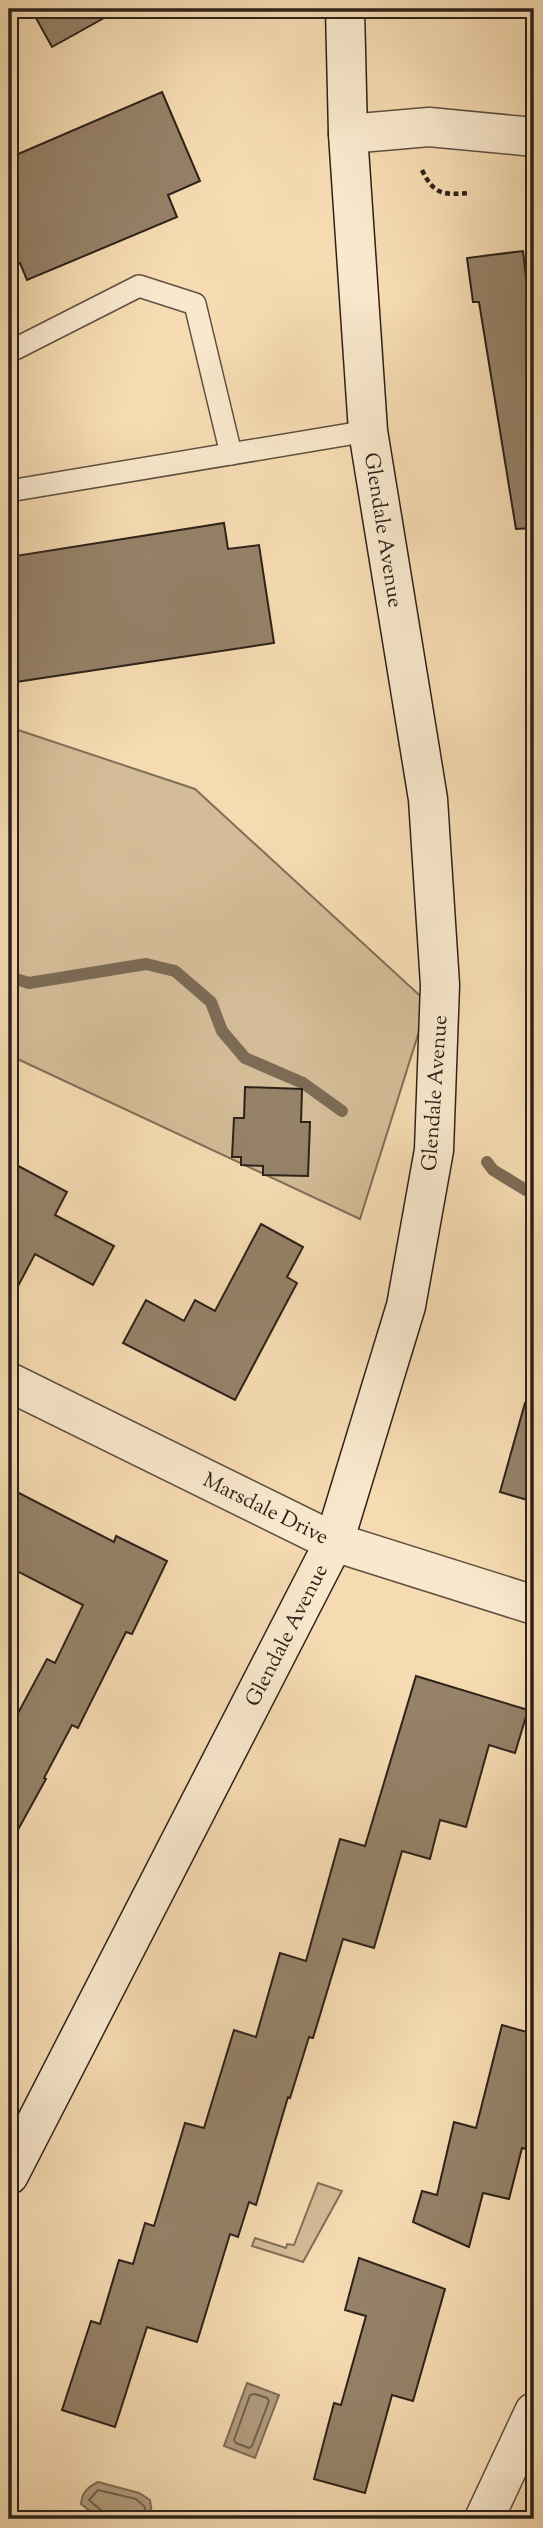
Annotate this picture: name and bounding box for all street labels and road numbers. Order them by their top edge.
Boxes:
street label: Glendale Avenue [355,451,409,610]
street label: Glendale Avenue [416,1014,456,1172]
street label: Marsdale Drive [197,1466,333,1553]
street label: Glendale Avenue [239,1559,337,1712]

